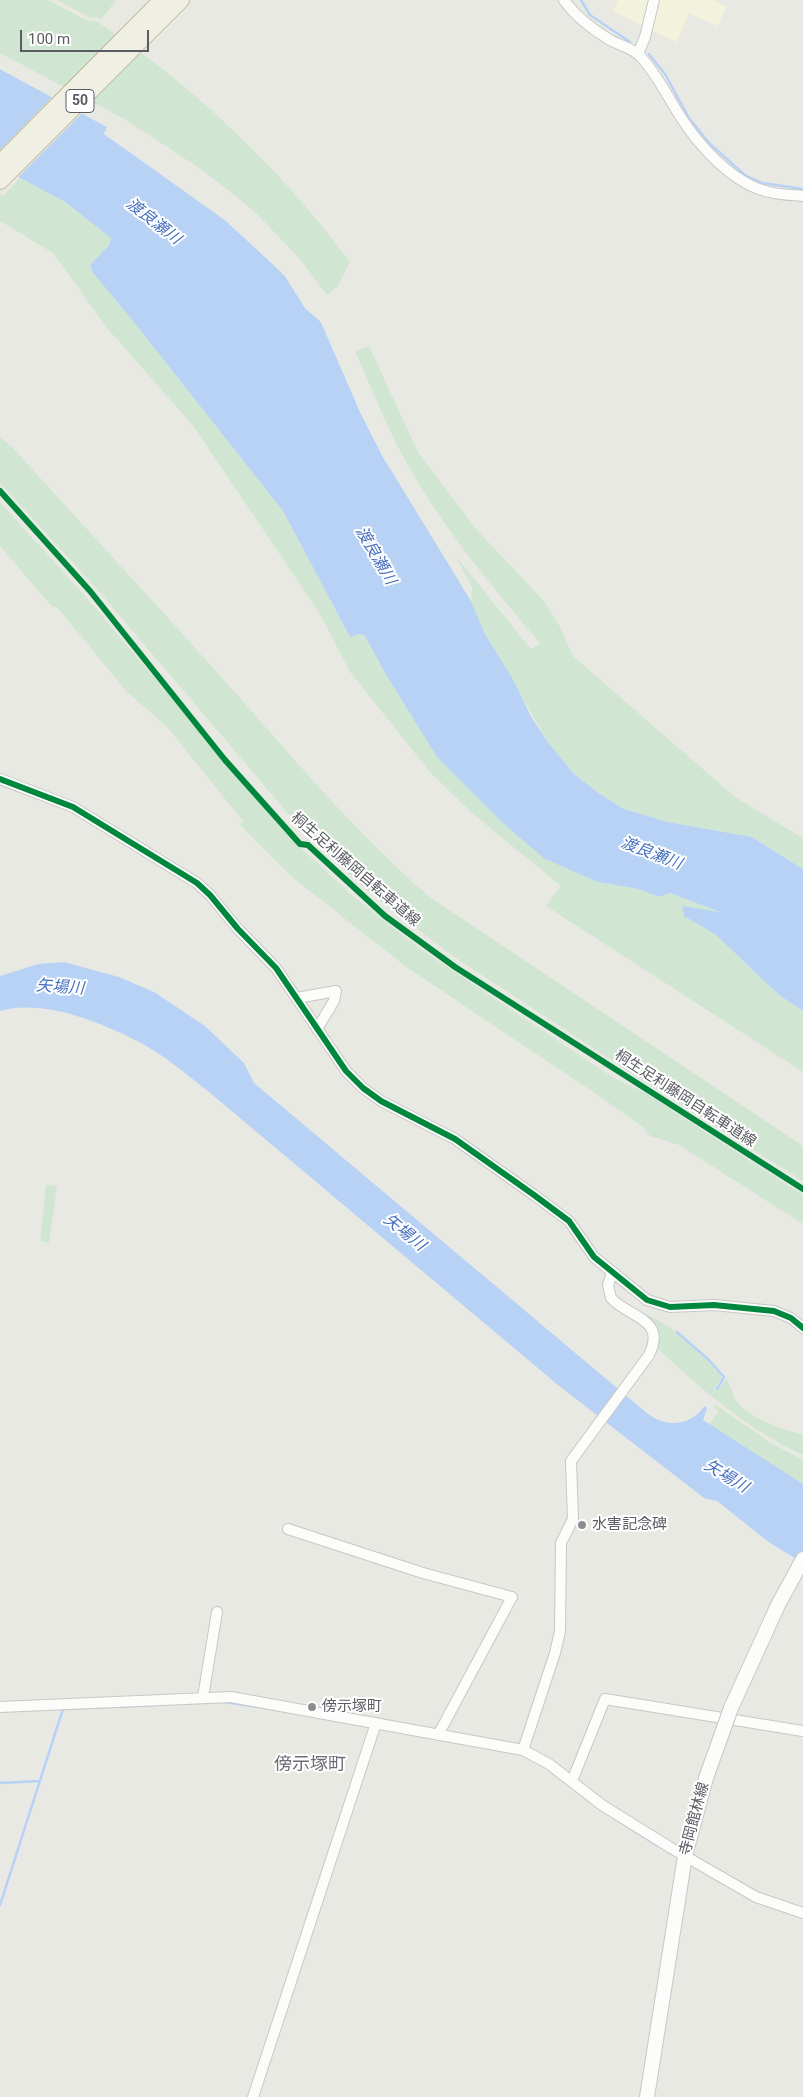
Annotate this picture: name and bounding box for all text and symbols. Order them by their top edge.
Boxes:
scale bar [22,20,151,52]
text: 100 m [28,30,70,48]
road number: 50 [66,90,94,112]
water label: 渡良瀬川 [122,195,184,249]
water label: 渡良瀬川 [351,523,399,589]
street label: 桐生足利藤岡自転車道線 [287,809,423,931]
water label: 渡良瀬川 [618,834,684,874]
water label: 矢場川 [35,977,85,999]
street label: 桐生足利藤岡自転車道線 [611,1047,759,1151]
water label: 矢場川 [379,1210,429,1256]
water label: 矢場川 [700,1456,752,1498]
place label: 水害記念碑 [592,1516,667,1534]
marker: 水害記念碑 [576,1519,588,1531]
place label: 傍示塚町 [322,1698,382,1716]
marker: 傍示塚町 [306,1701,318,1713]
district label: 傍示塚町 [274,1754,346,1776]
street label: 寺岡館林線 [677,1780,713,1858]

